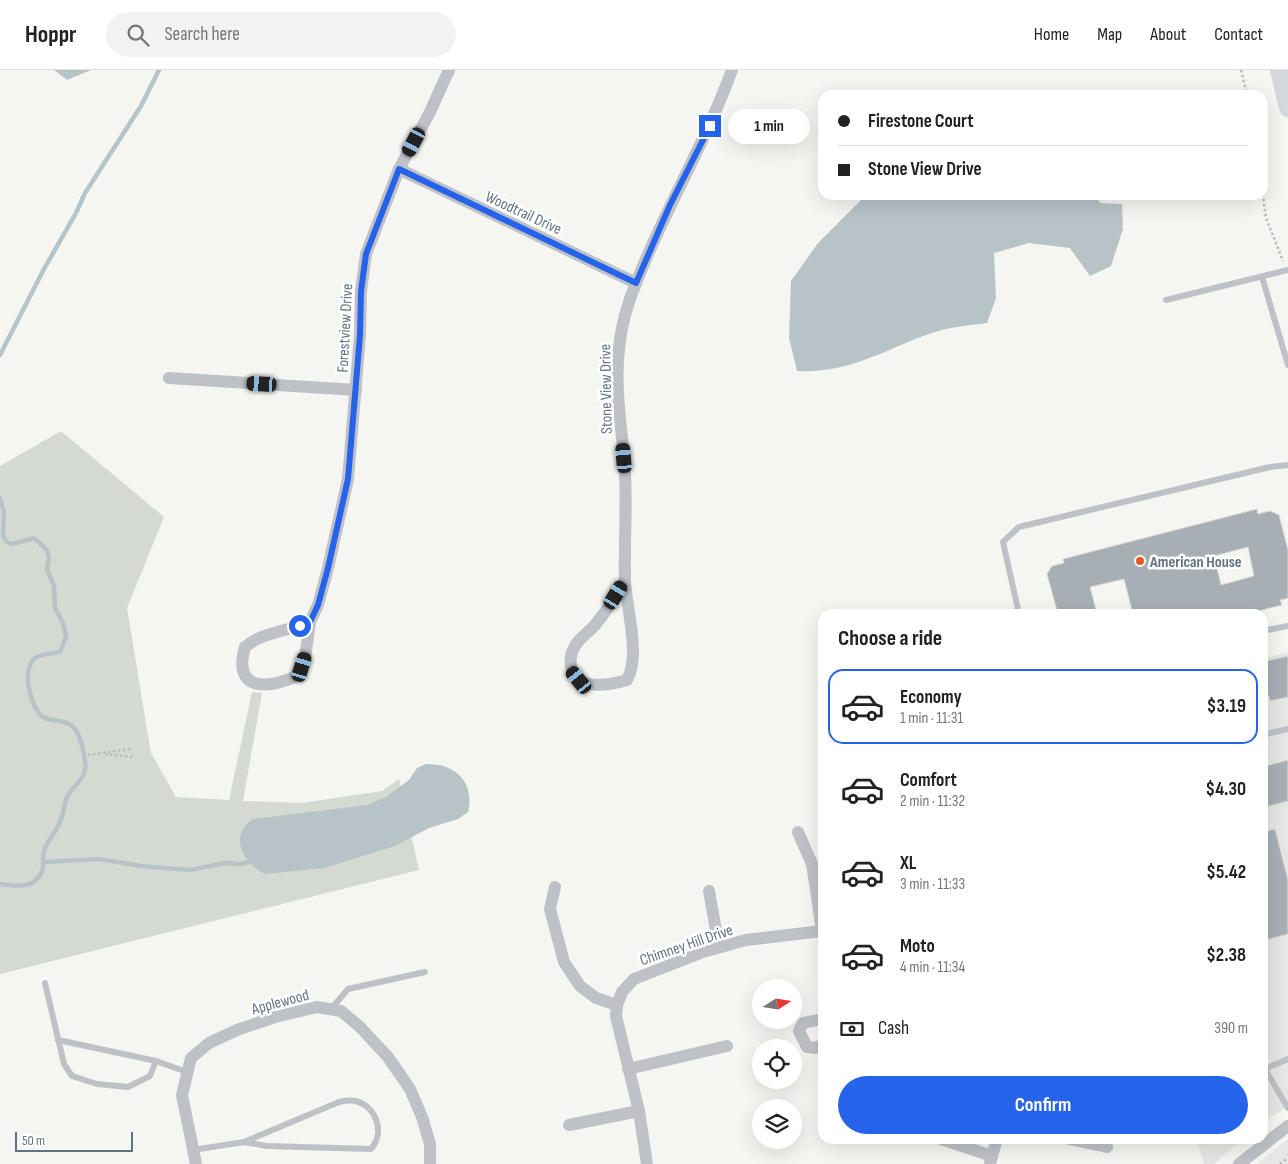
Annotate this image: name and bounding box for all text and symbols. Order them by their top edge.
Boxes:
search box [106,12,456,57]
text: Hoppr [25,20,76,49]
icon: search [124,21,152,49]
text: Search here [164,23,240,46]
text: Home [1034,24,1069,45]
text: Map [1097,24,1122,45]
text: About [1150,24,1186,45]
text: Contact [1214,24,1263,45]
callout: 1 min [728,108,810,144]
text: Firestone Court [868,110,974,133]
route end [699,115,721,137]
text: 1 min [754,117,784,136]
car [400,125,427,159]
text: Stone View Drive [868,158,982,181]
street label: Woodtrail Drive [482,187,564,239]
street label: Forestview Drive [334,283,357,373]
street label: Stone View Drive [596,344,617,434]
car [246,376,277,392]
car [615,442,632,474]
place label: American House [1149,553,1242,572]
marker: American House [1134,555,1146,567]
car [601,578,630,612]
route start [289,615,311,637]
text: Choose a ride [838,625,942,652]
car [290,650,313,684]
car [563,664,594,696]
icon: car [840,684,885,729]
text: Economy [900,686,962,709]
text: $3.19 [1207,695,1246,718]
text: 1 min · 11:31 [900,709,963,728]
icon: car [840,767,885,812]
text: Comfort [900,769,957,792]
text: $4.30 [1206,778,1246,801]
text: 2 min · 11:32 [900,792,965,811]
icon: car [840,850,885,895]
text: XL [900,852,916,875]
text: $5.42 [1206,861,1246,884]
text: 3 min · 11:33 [900,875,965,894]
street label: Chimney Hill Drive [637,921,736,970]
icon: car [840,933,885,978]
text: Moto [900,935,935,958]
text: $2.38 [1206,944,1246,967]
text: 4 min · 11:34 [900,958,965,977]
north arrow [752,979,802,1029]
map controls [752,979,802,1149]
street label: Applewood [249,986,311,1019]
icon: cash [838,1015,866,1043]
text: Cash [878,1017,909,1040]
text: 390 m [1214,1019,1248,1038]
button: locate [752,1039,802,1089]
button: Confirm [838,1076,1248,1134]
button: layers [752,1099,802,1149]
scale bar [15,1129,132,1152]
text: 50 m [22,1132,45,1149]

